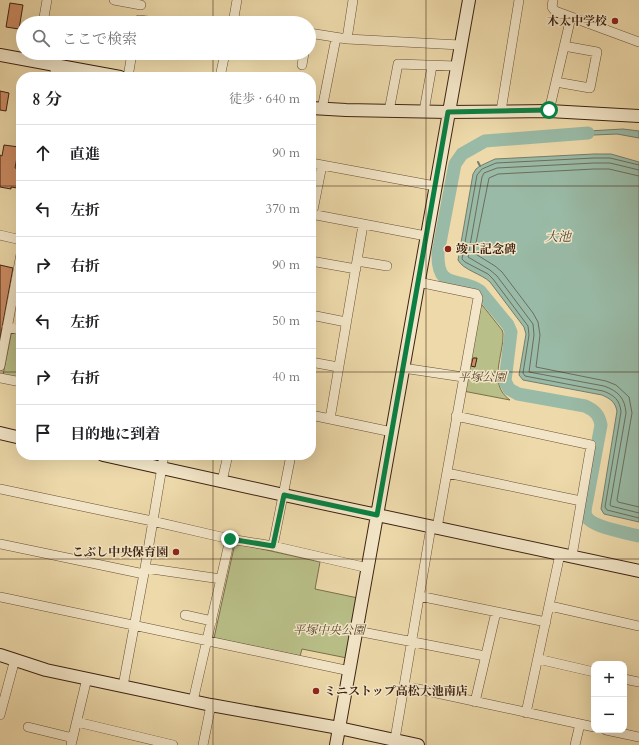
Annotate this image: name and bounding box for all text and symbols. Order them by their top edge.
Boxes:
place label: 木太中学校 [547,13,607,29]
search box [16,16,316,60]
marker: 木太中学校 [610,16,620,26]
icon: search [30,27,52,49]
text: ここで検索 [62,29,137,49]
text: 8 分 [32,88,62,111]
text: 徒歩 · 640 m [229,90,300,108]
route start [540,101,558,119]
icon: ahead [32,142,54,164]
text: 直進 [70,144,100,164]
text: 90 m [272,144,300,162]
icon: left [32,198,54,220]
text: 左折 [70,200,100,220]
text: 370 m [266,200,300,218]
water label: 大池 [545,228,573,246]
place label: 竣工記念碑 [456,241,516,257]
marker: 竣工記念碑 [443,244,453,254]
icon: right [32,254,54,276]
text: 右折 [70,256,100,276]
text: 90 m [272,256,300,274]
icon: left [32,310,54,332]
text: 左折 [70,312,100,332]
text: 50 m [272,312,300,330]
icon: right [32,366,54,388]
text: 右折 [70,368,100,388]
text: 40 m [272,368,300,386]
park label: 平塚公園 [458,369,508,385]
icon: arrive [32,422,54,444]
text: 目的地に到着 [70,424,160,444]
route end [221,530,239,548]
place label: こぶし中央保育園 [72,544,168,560]
marker: こぶし中央保育園 [171,547,181,557]
park label: 平塚中央公園 [293,622,367,638]
map controls [591,661,627,733]
button: + [591,661,627,697]
place label: ミニストップ高松大池南店 [324,683,468,699]
marker: ミニストップ高松大池南店 [311,686,321,696]
button: − [591,697,627,733]

